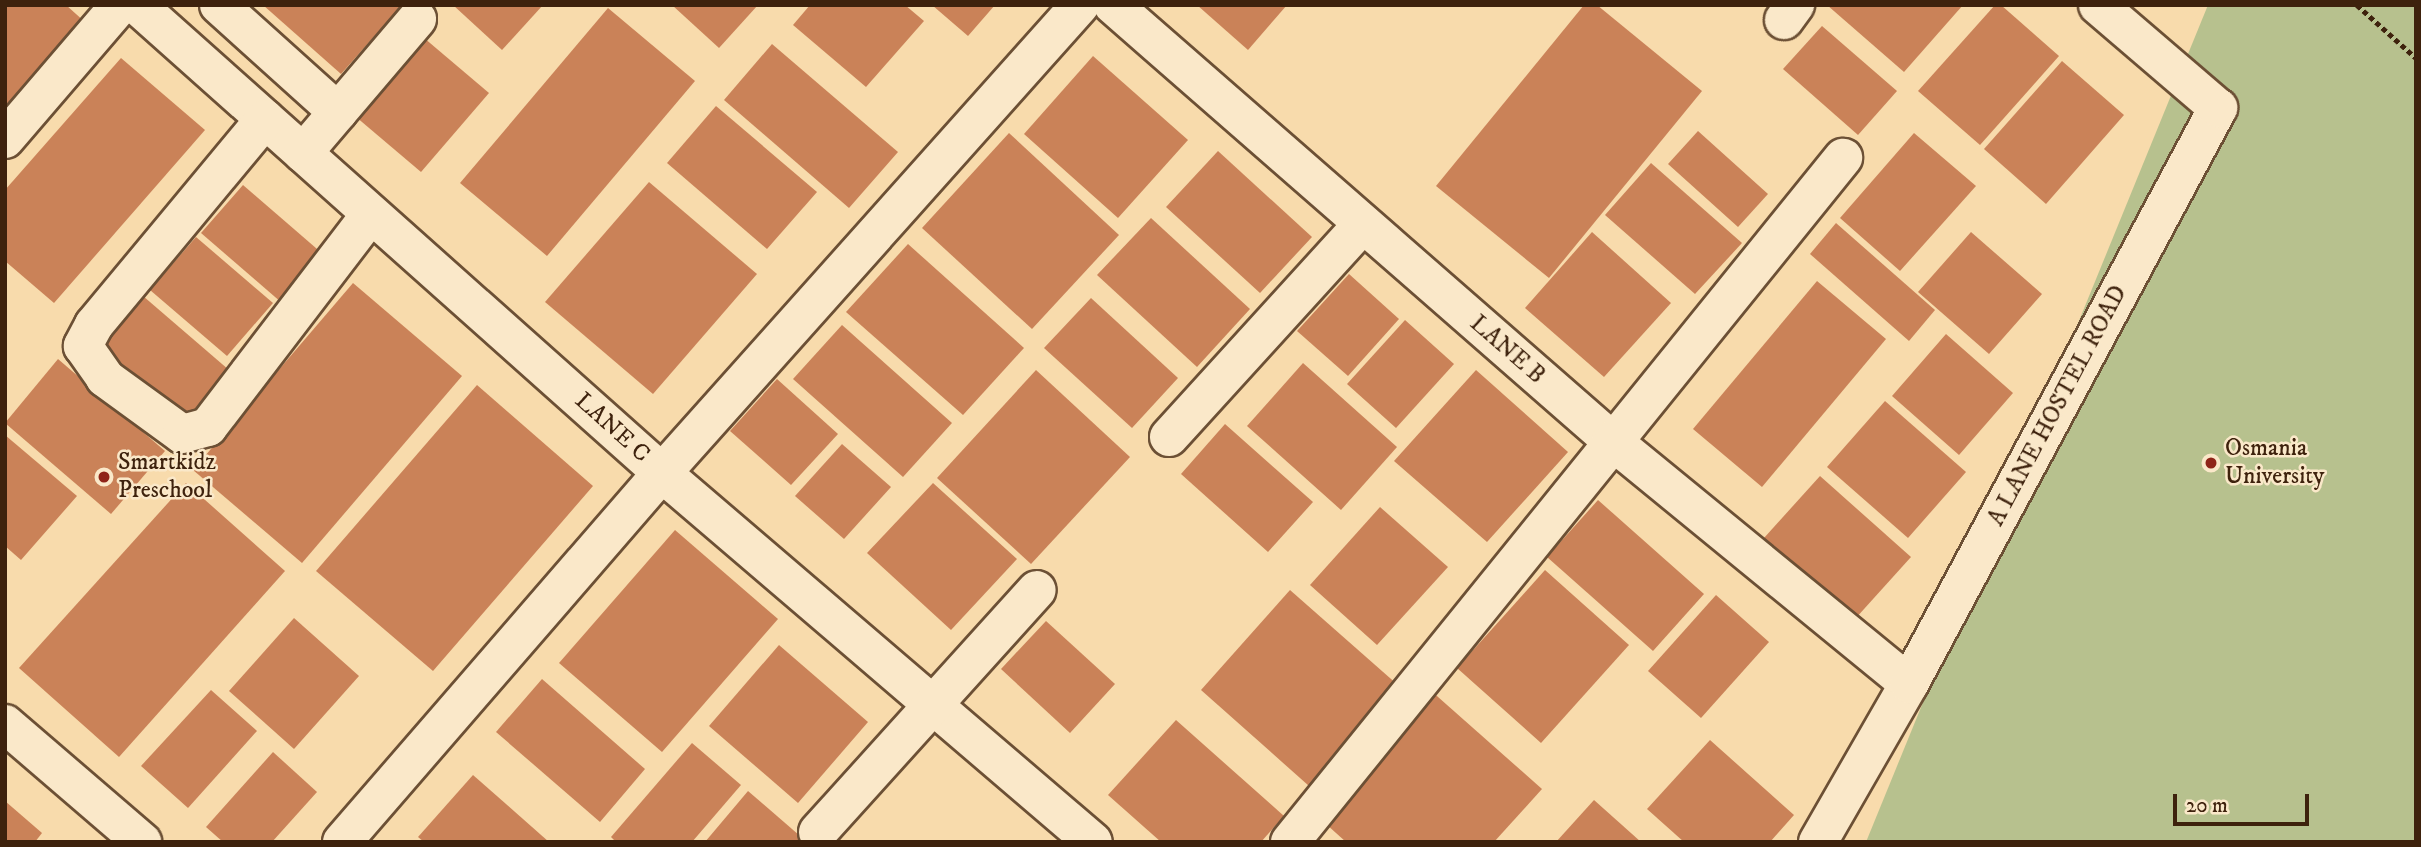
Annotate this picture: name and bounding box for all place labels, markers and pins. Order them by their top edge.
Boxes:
place label: Osmania University [2225,435,2324,491]
place label: Smartkidz Preschool [118,449,216,505]
marker: Osmania University [2203,455,2219,471]
marker: Smartkidz Preschool [96,469,112,485]

